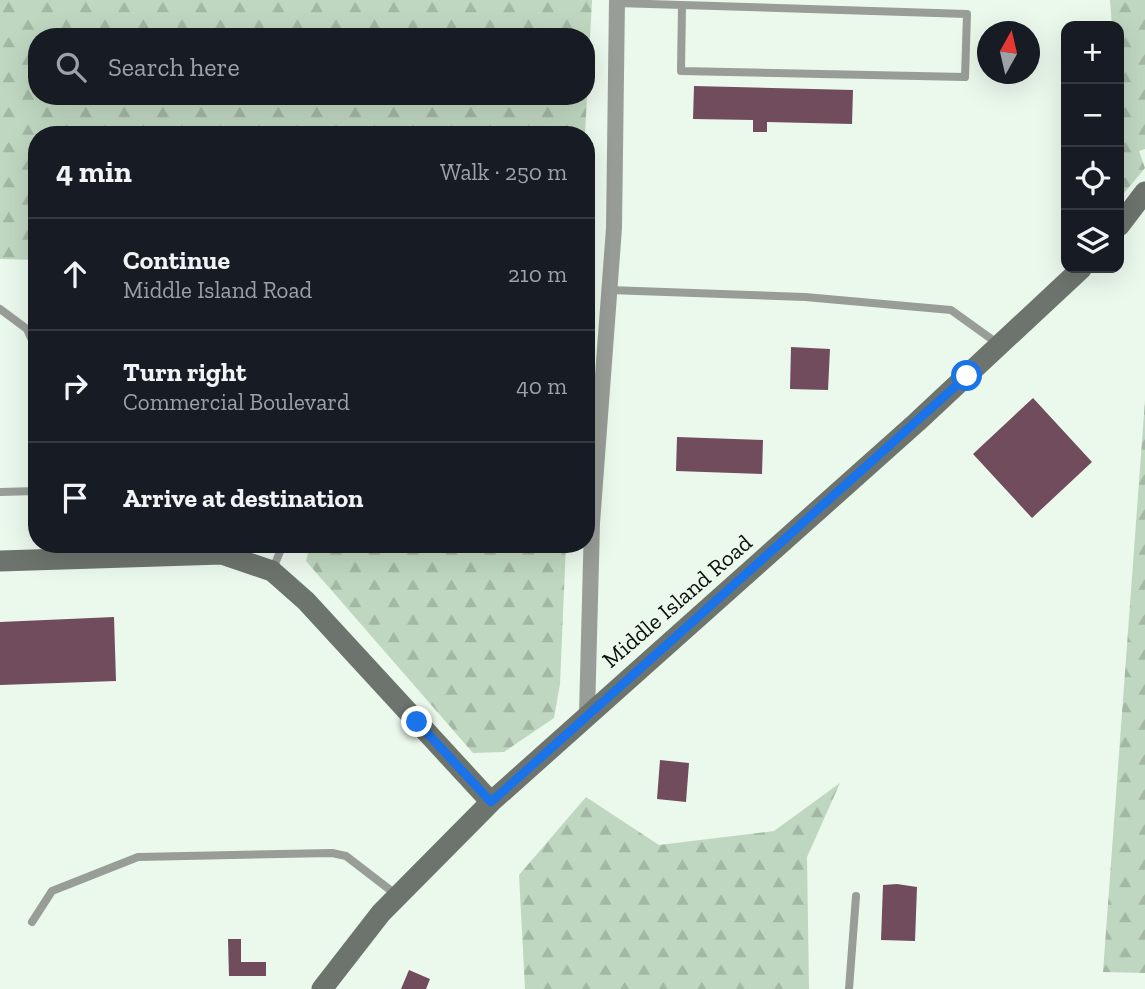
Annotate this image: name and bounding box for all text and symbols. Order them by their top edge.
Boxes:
north arrow [977,21,1040,84]
map controls [1061,21,1124,273]
button: + [1061,21,1124,84]
search box [28,28,595,105]
icon: search [52,48,90,86]
text: Search here [108,51,240,83]
button: − [1061,84,1124,147]
button: locate [1061,147,1124,210]
text: 4 min [56,154,132,190]
text: Walk · 250 m [440,158,567,186]
button: layers [1061,210,1124,273]
text: Continue [123,244,230,276]
icon: ahead [56,255,94,293]
text: 210 m [508,260,567,288]
text: Middle Island Road [123,276,312,304]
text: Turn right [123,356,246,388]
route start [951,360,982,391]
icon: right [56,367,94,405]
text: 40 m [516,372,567,400]
text: Commercial Boulevard [123,388,350,416]
icon: arrive [56,479,94,517]
text: Arrive at destination [123,482,363,514]
street label: Middle Island Road [596,528,758,674]
route end [401,706,432,737]

